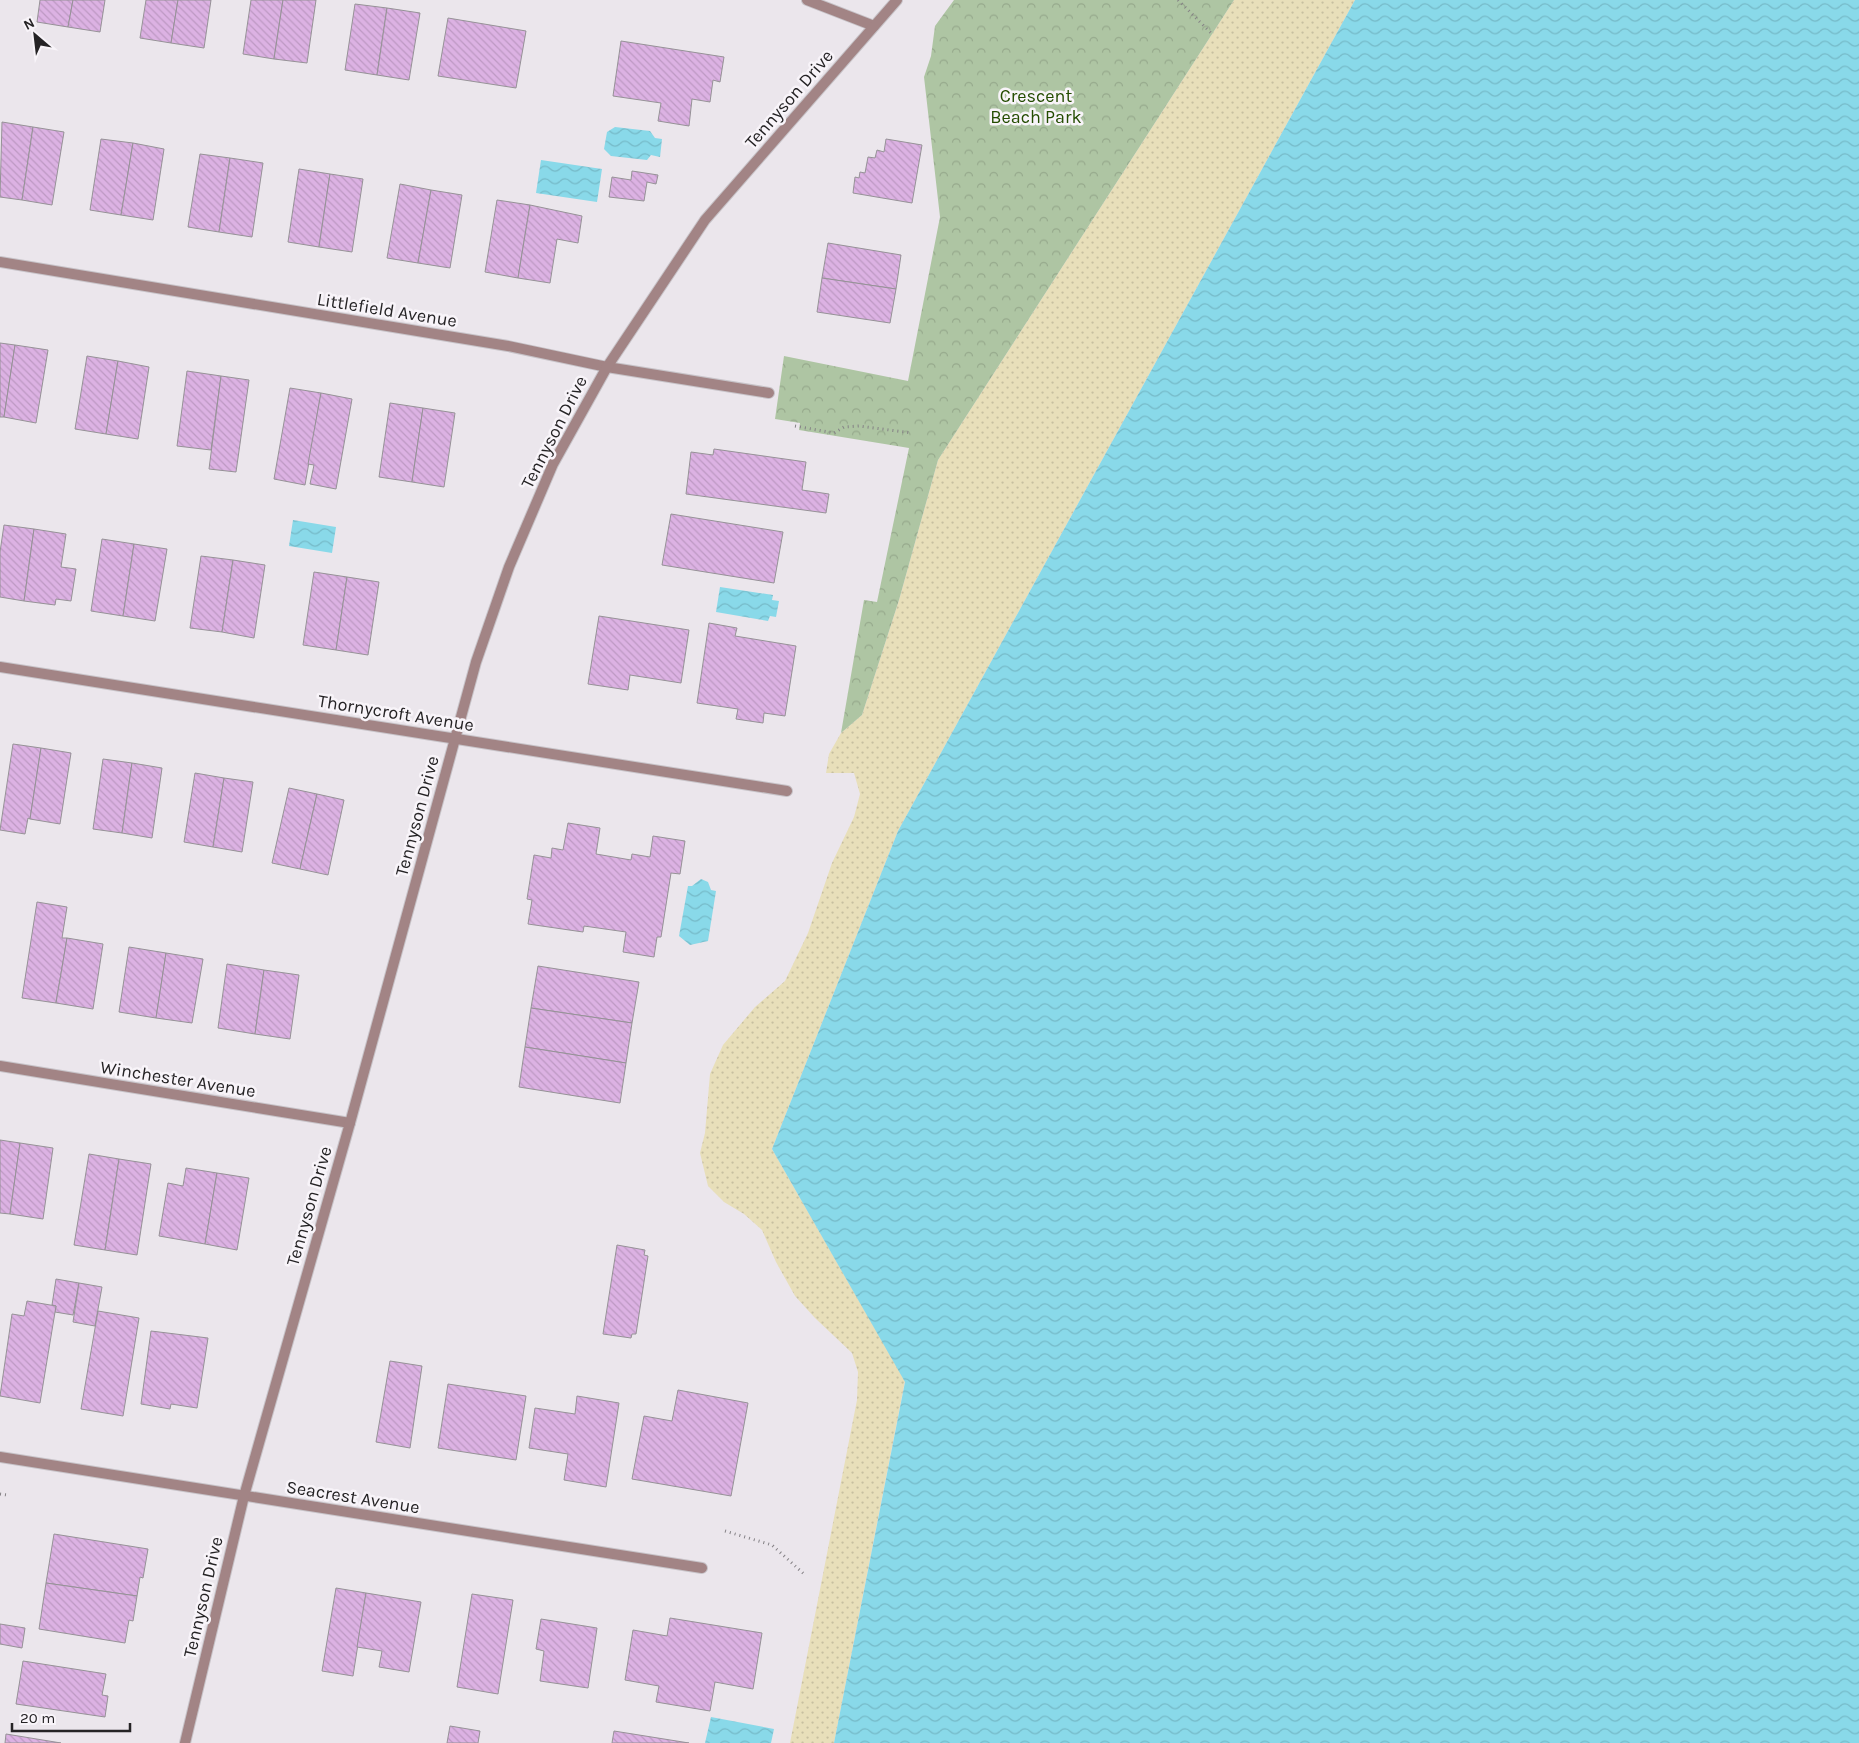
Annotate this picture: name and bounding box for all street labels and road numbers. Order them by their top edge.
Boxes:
street label: Tennyson Drive [740,45,838,153]
street label: Littlefield Avenue [315,288,459,332]
street label: Tennyson Drive [516,372,592,492]
street label: Thornycroft Avenue [316,690,476,736]
street label: Tennyson Drive [390,754,444,878]
street label: Winchester Avenue [99,1056,257,1102]
street label: Tennyson Drive [281,1144,337,1268]
street label: Seacrest Avenue [285,1476,421,1518]
street label: Tennyson Drive [178,1534,228,1660]

